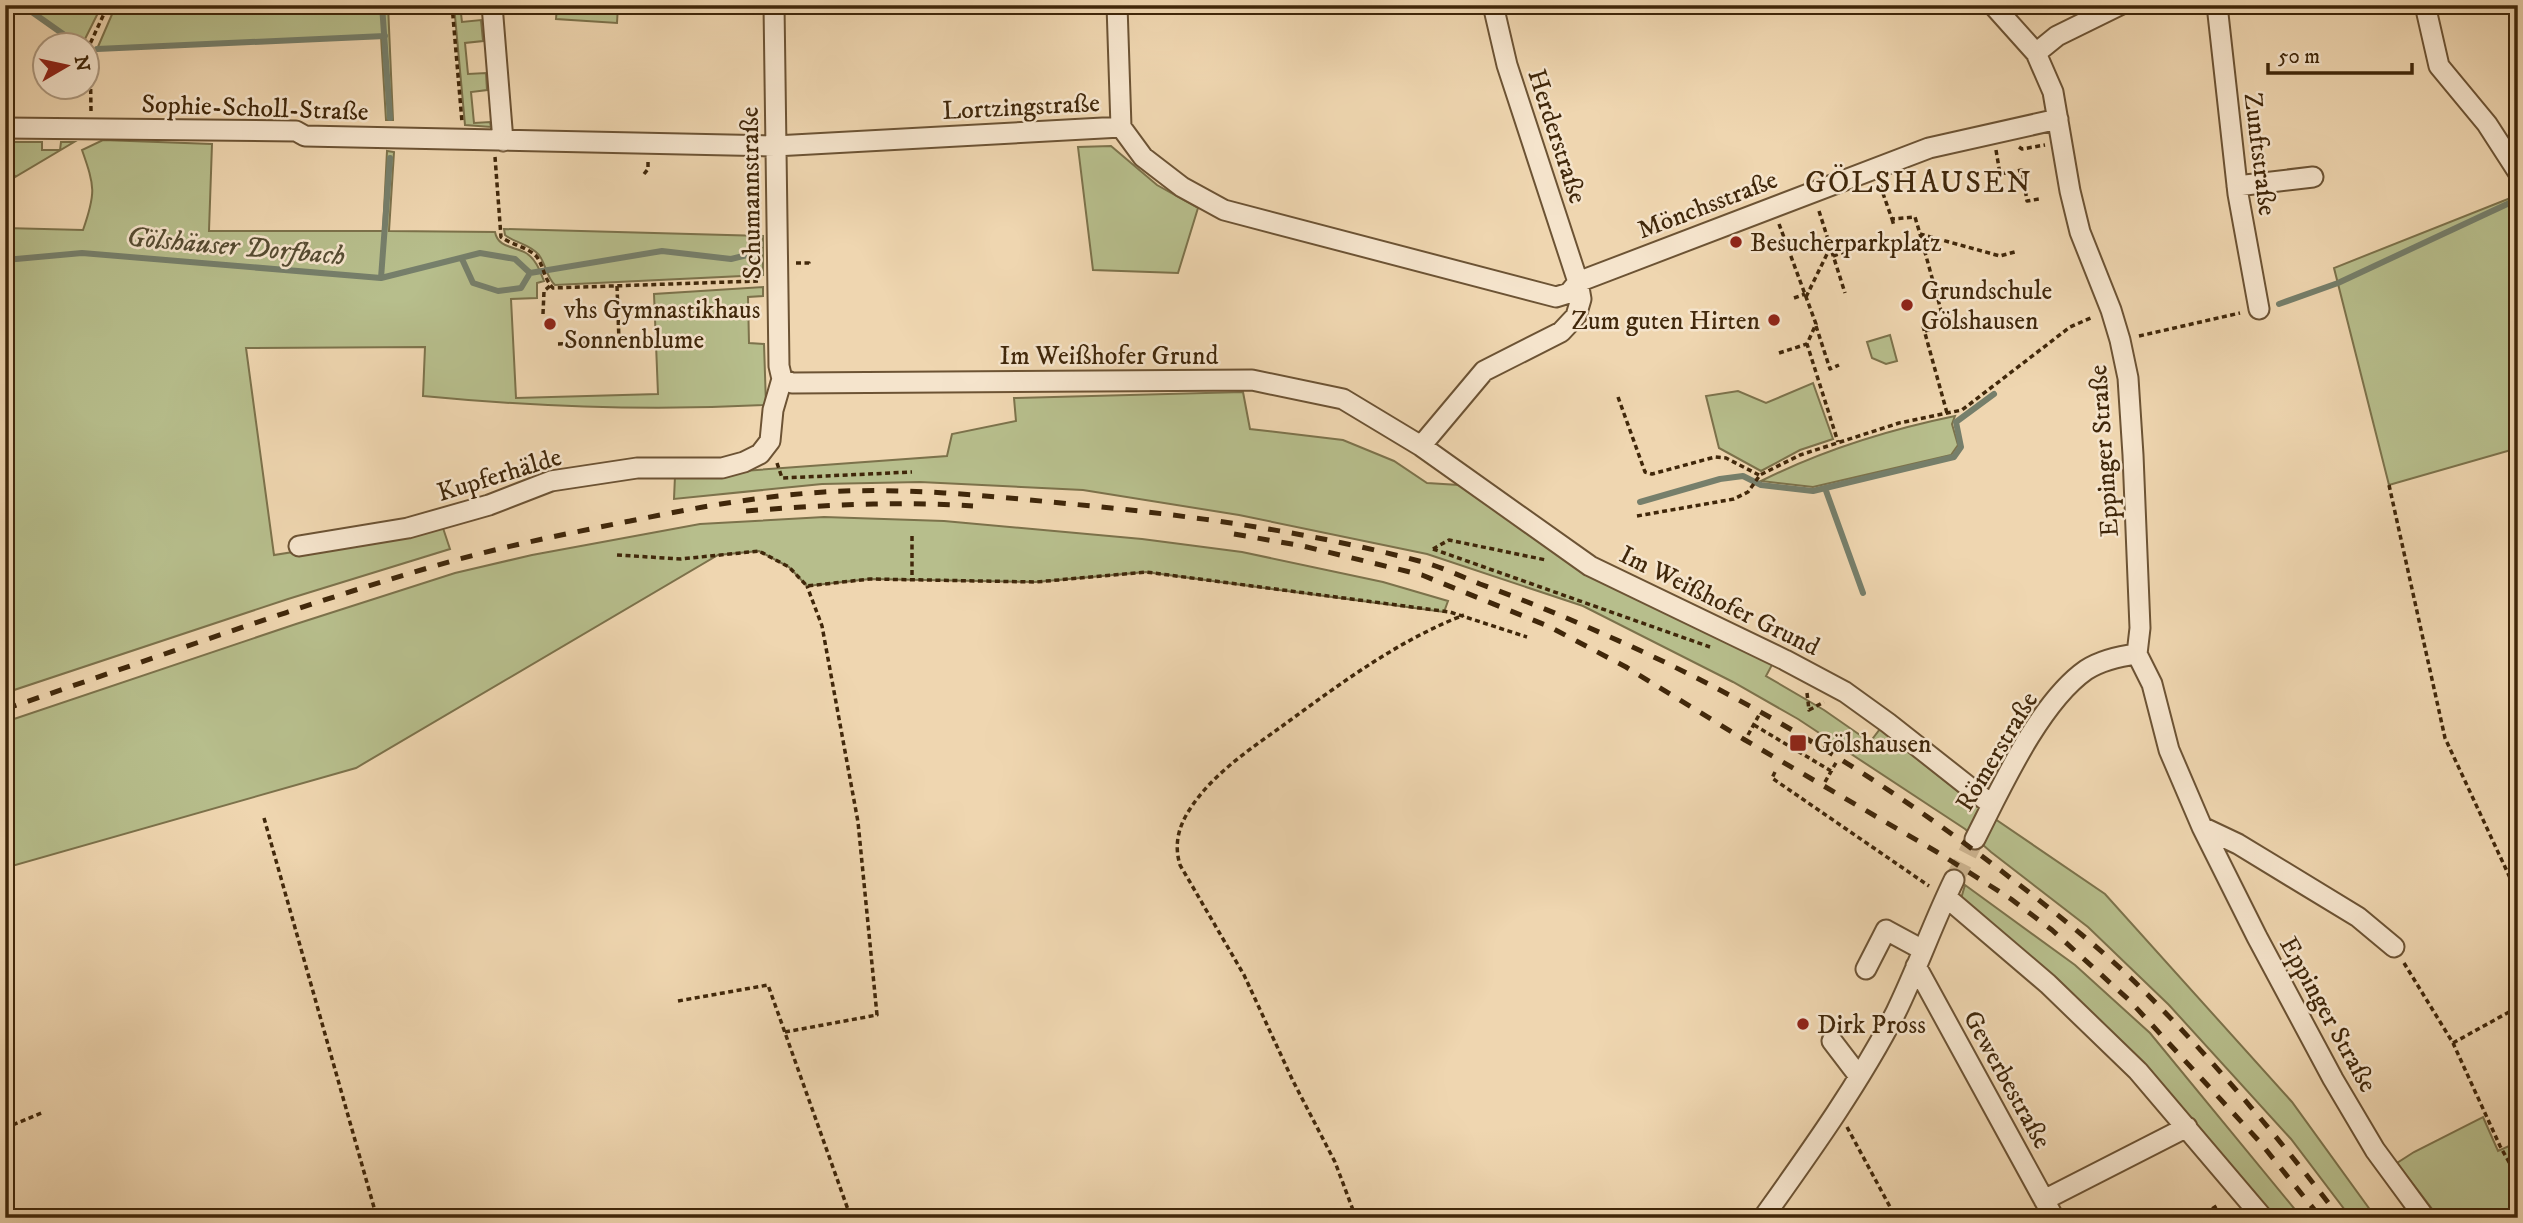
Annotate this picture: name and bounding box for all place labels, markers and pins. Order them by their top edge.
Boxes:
place label: Besucherparkplatz [1750,227,1941,260]
marker: Besucherparkplatz [1728,234,1744,250]
place label: Grundschule Gölshausen [1921,275,2052,338]
place label: vhs Gymnastikhaus Sonnenblume [563,294,760,357]
marker: Grundschule Gölshausen [1899,297,1915,313]
place label: Zum guten Hirten [1571,305,1760,338]
marker: Zum guten Hirten [1766,312,1782,328]
marker: vhs Gymnastikhaus Sonnenblume [542,316,558,332]
place label: Gölshausen [1814,728,1932,761]
marker: Gölshausen [1788,733,1808,753]
place label: Dirk Pross [1817,1009,1926,1042]
marker: Dirk Pross [1795,1016,1811,1032]

